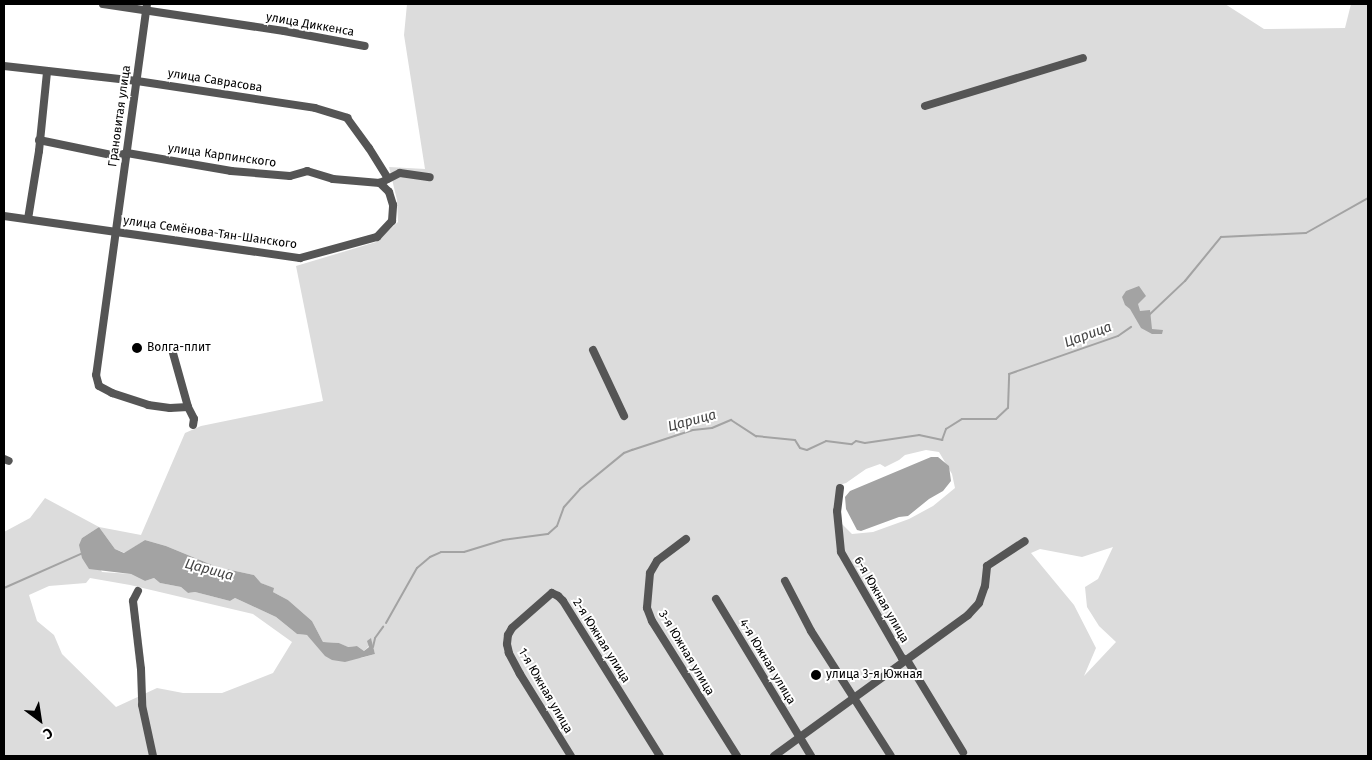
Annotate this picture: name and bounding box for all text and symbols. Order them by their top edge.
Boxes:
street label: улица Диккенса [265,10,355,40]
street label: Грановитая улица [106,64,134,168]
street label: улица Саврасова [167,66,263,96]
street label: улица Карпинского [167,141,277,171]
street label: улица Семёнова-Тян-Шанского [122,214,298,252]
water label: Царица [1062,319,1114,351]
place label: Волга-плит [147,341,211,355]
marker: Волга-плит [131,342,143,354]
water label: Царица [666,406,718,436]
street label: 6-я Южная улица [851,554,911,646]
water label: Царица [183,555,235,585]
street label: 2-я Южная улица [569,596,633,686]
street label: 3-я Южная улица [655,608,717,698]
street label: 4-я Южная улица [736,617,798,707]
street label: 1-я Южная улица [515,646,575,736]
place label: улица 3-я Южная [826,668,923,682]
marker: улица 3-я Южная [810,669,822,681]
north arrow [15,695,65,745]
text: С [40,724,56,743]

